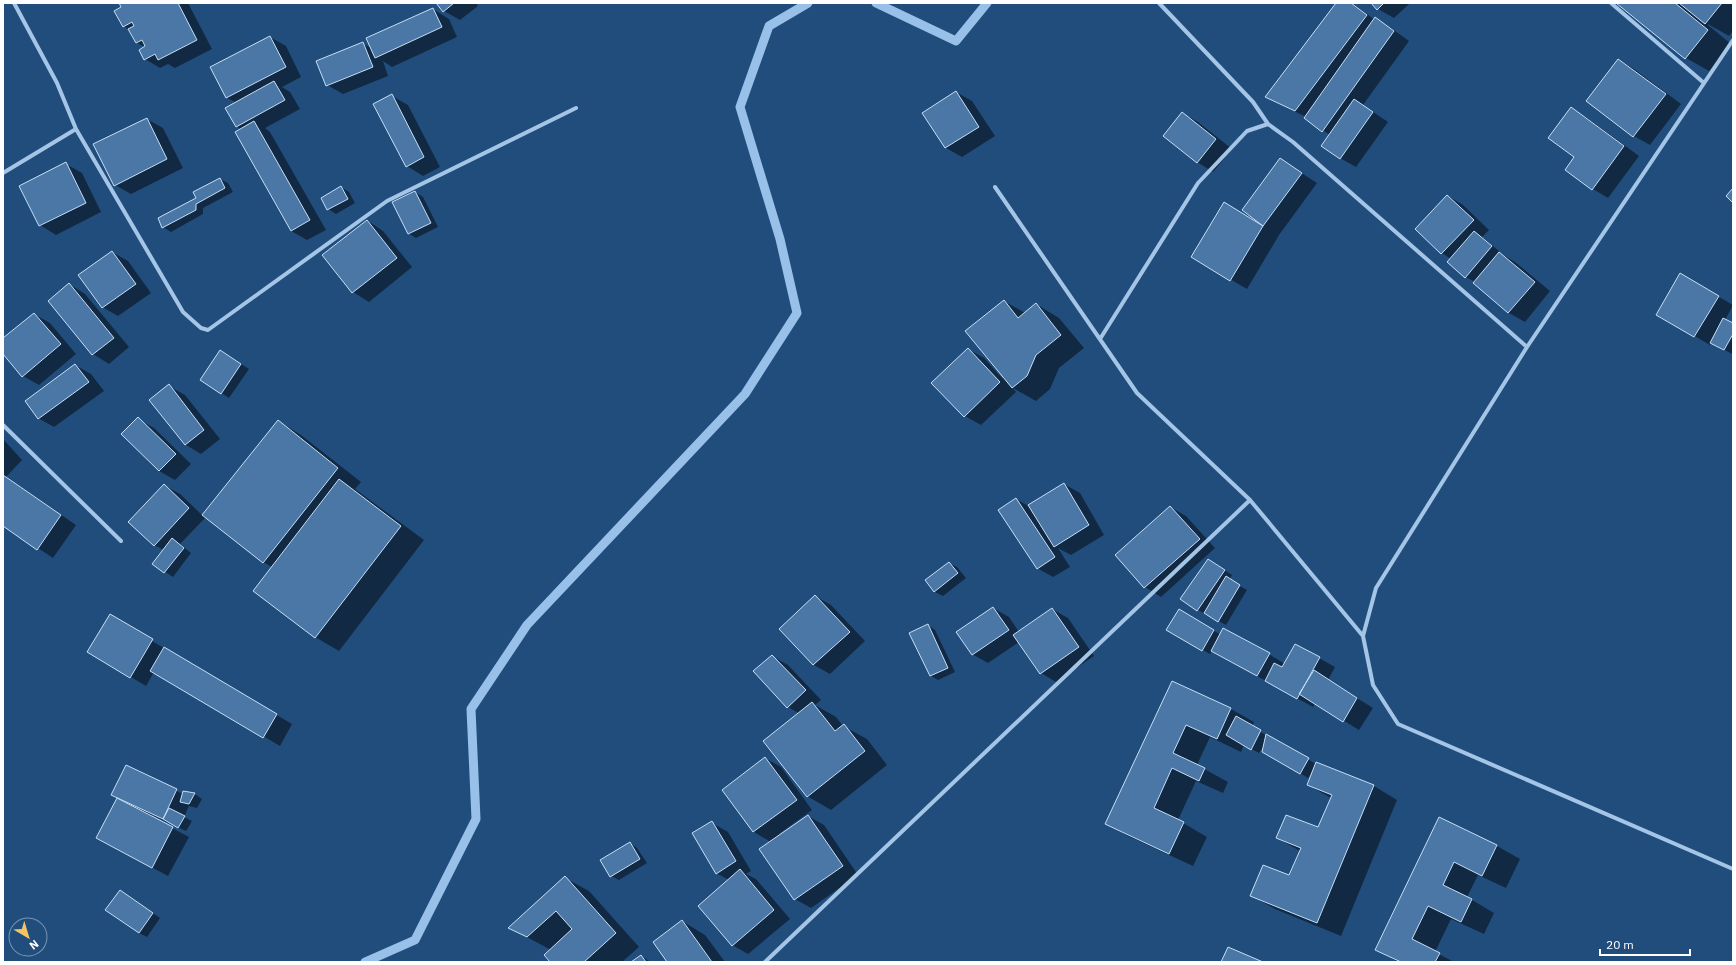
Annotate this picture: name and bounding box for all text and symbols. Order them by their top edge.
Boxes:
north arrow [8,917,48,957]
scale bar [1600,931,1690,957]
text: N [27,937,42,953]
text: 20 m [1606,937,1634,952]

